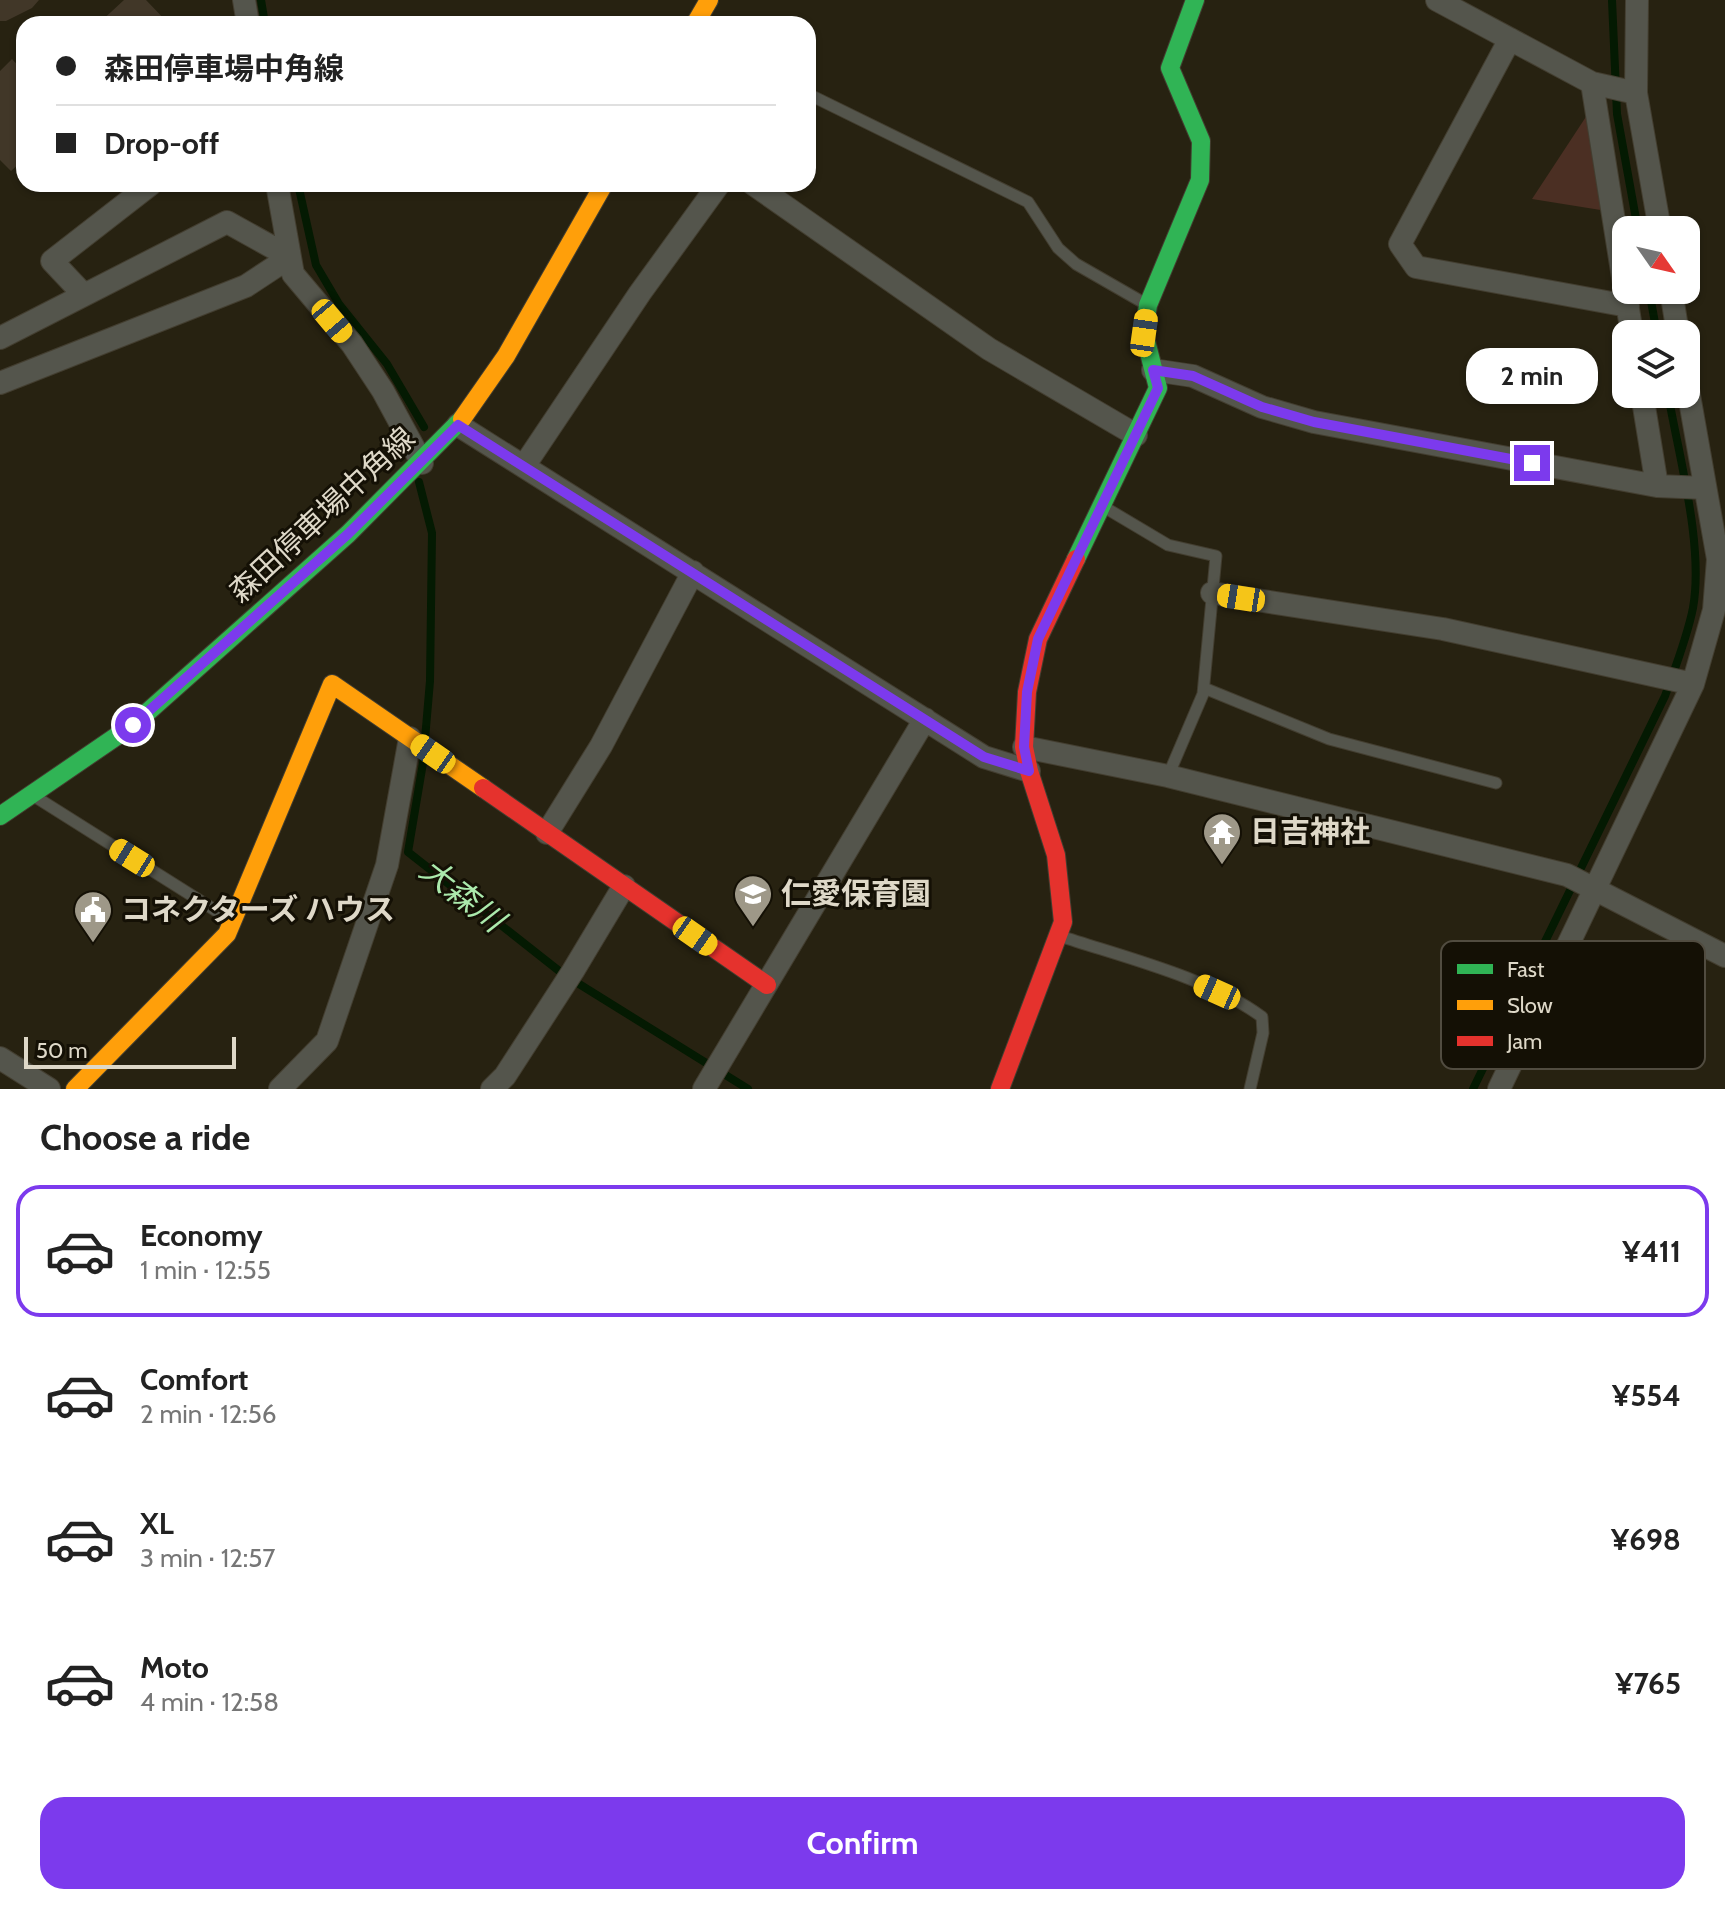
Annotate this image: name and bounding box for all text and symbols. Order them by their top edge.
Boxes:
text: 森田停車場中角線 [104,50,344,87]
text: Drop-off [104,125,219,162]
north arrow [1612,216,1700,304]
map controls [1612,216,1700,408]
car [307,295,357,347]
car [1129,308,1159,358]
button: layers [1612,320,1700,408]
callout: 2 min [1466,347,1598,403]
text: 2 min [1501,360,1563,392]
street label: 森田停車場中角線 [221,419,422,610]
route end [1514,445,1550,481]
car [1215,582,1267,614]
route start [115,707,151,743]
car [406,730,460,778]
temple icon: 日吉神社 [1201,811,1243,866]
place label: 日吉神社 [1250,813,1370,850]
car [105,835,159,881]
water label: 大森川 [412,850,514,941]
school or university icon: 仁愛保育園 [732,873,774,928]
place label: 仁愛保育園 [781,875,931,912]
public building icon: コネクターズ ハウス [72,889,114,944]
place label: コネクターズ ハウス [121,891,395,928]
car [668,912,722,960]
legend [1441,941,1705,1069]
text: Fast [1507,956,1545,983]
car [1190,971,1244,1013]
text: Slow [1507,992,1553,1019]
text: Jam [1506,1028,1542,1055]
scale bar [24,1033,236,1069]
text: 50 m [36,1037,88,1064]
text: Choose a ride [40,1115,250,1159]
icon: car [44,1215,116,1287]
text: Economy [140,1217,263,1254]
text: ¥411 [1622,1233,1681,1270]
text: 1 min · 12:55 [140,1254,271,1286]
icon: car [44,1359,116,1431]
text: Comfort [140,1361,248,1398]
text: ¥554 [1612,1377,1681,1414]
text: 2 min · 12:56 [140,1398,277,1430]
icon: car [44,1503,116,1575]
text: XL [140,1505,174,1542]
text: ¥698 [1611,1521,1681,1558]
text: 3 min · 12:57 [140,1542,275,1574]
icon: car [44,1647,116,1719]
text: Moto [140,1649,209,1686]
text: ¥765 [1615,1665,1681,1702]
text: 4 min · 12:58 [140,1686,279,1718]
button: Confirm [40,1797,1685,1889]

